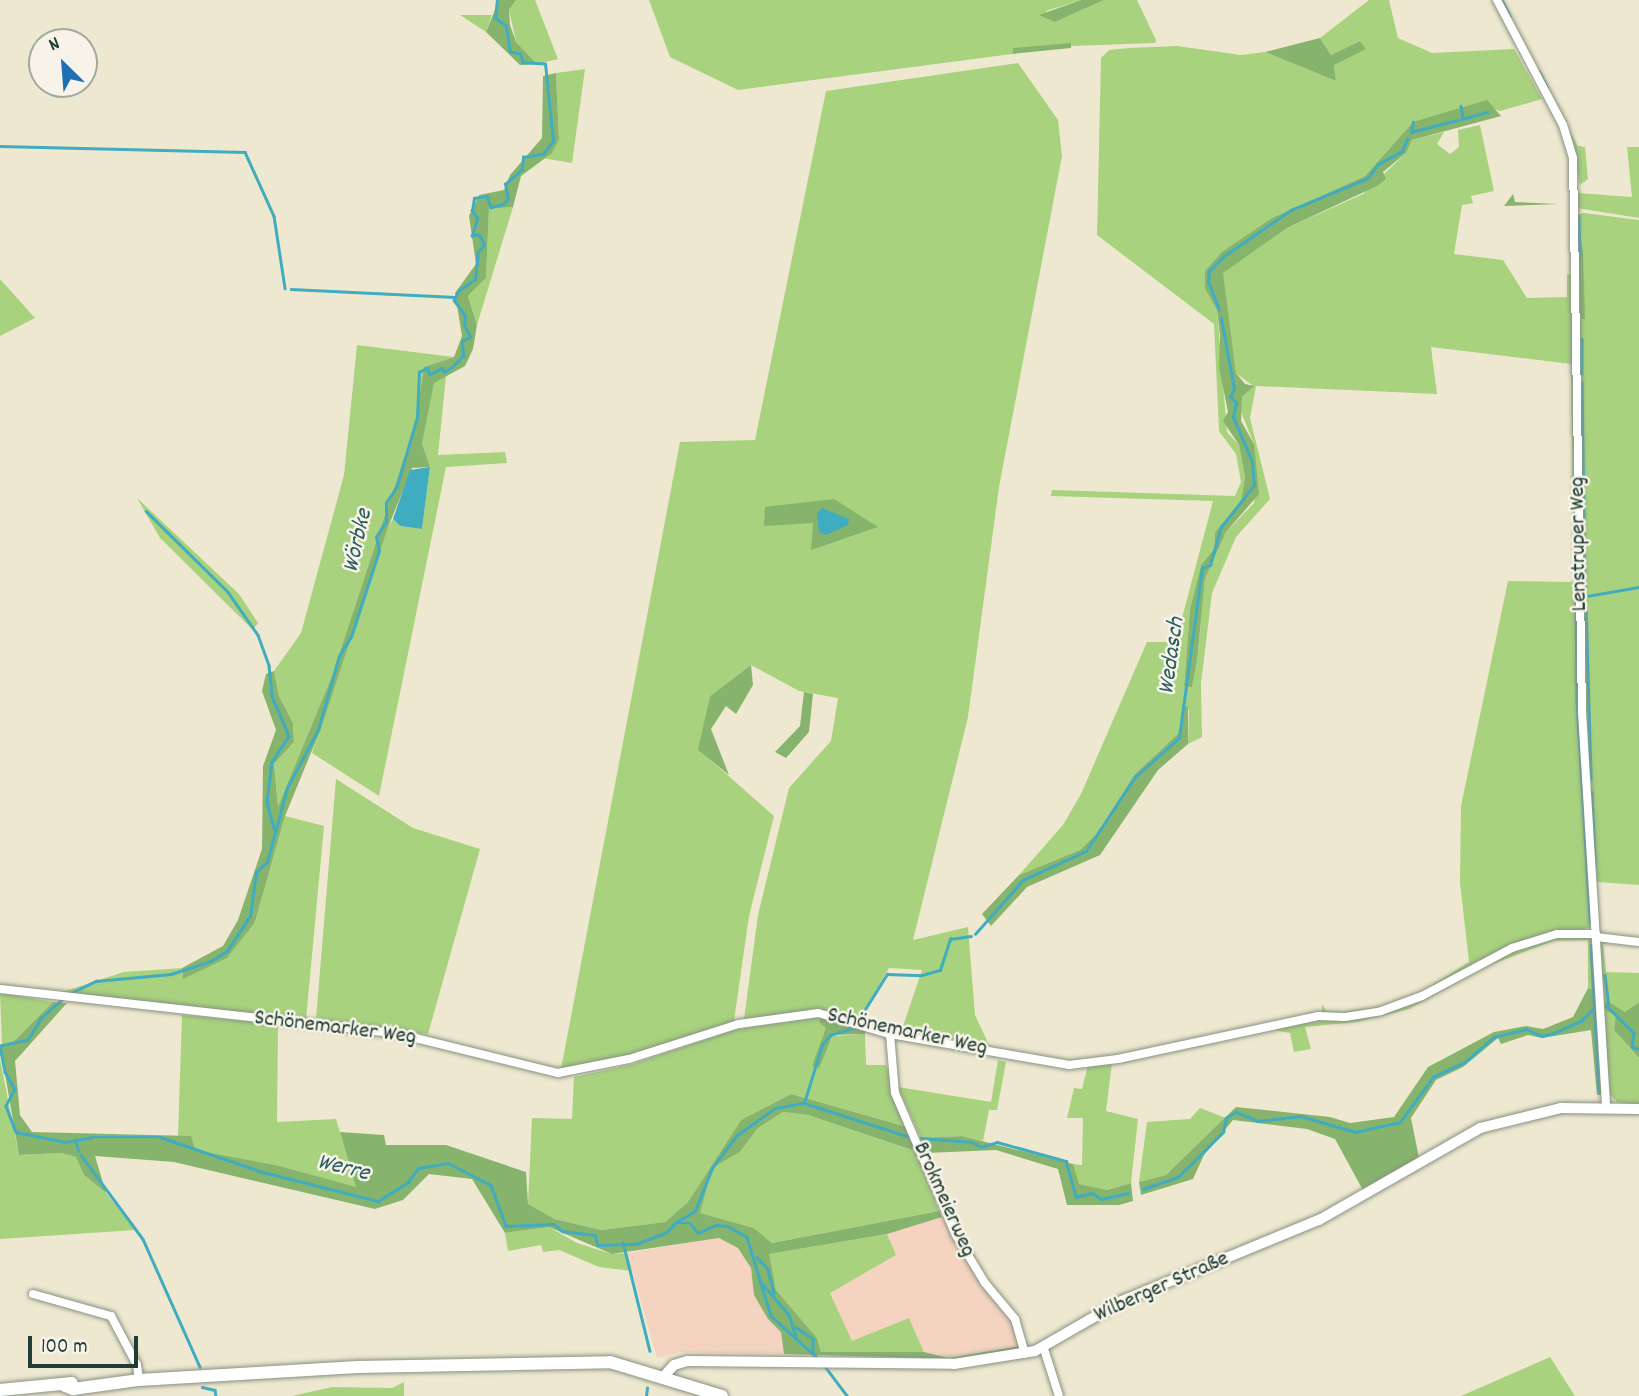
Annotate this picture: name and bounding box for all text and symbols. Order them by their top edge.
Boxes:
north arrow [28,28,98,98]
text: N [45,31,65,60]
street label: Lenstruper Weg [1565,476,1595,612]
water label: Wörbke [338,507,380,575]
water label: Wedasch [1153,616,1193,696]
street label: Schönemarker Weg [825,1003,989,1063]
street label: Schönemarker Weg [253,1005,417,1053]
street label: Brokmeierweg [905,1138,981,1262]
water label: Werre [314,1149,372,1189]
street label: Wilberger Straße [1090,1246,1234,1330]
scale bar [32,1322,142,1366]
text: 100 m [41,1333,88,1363]

